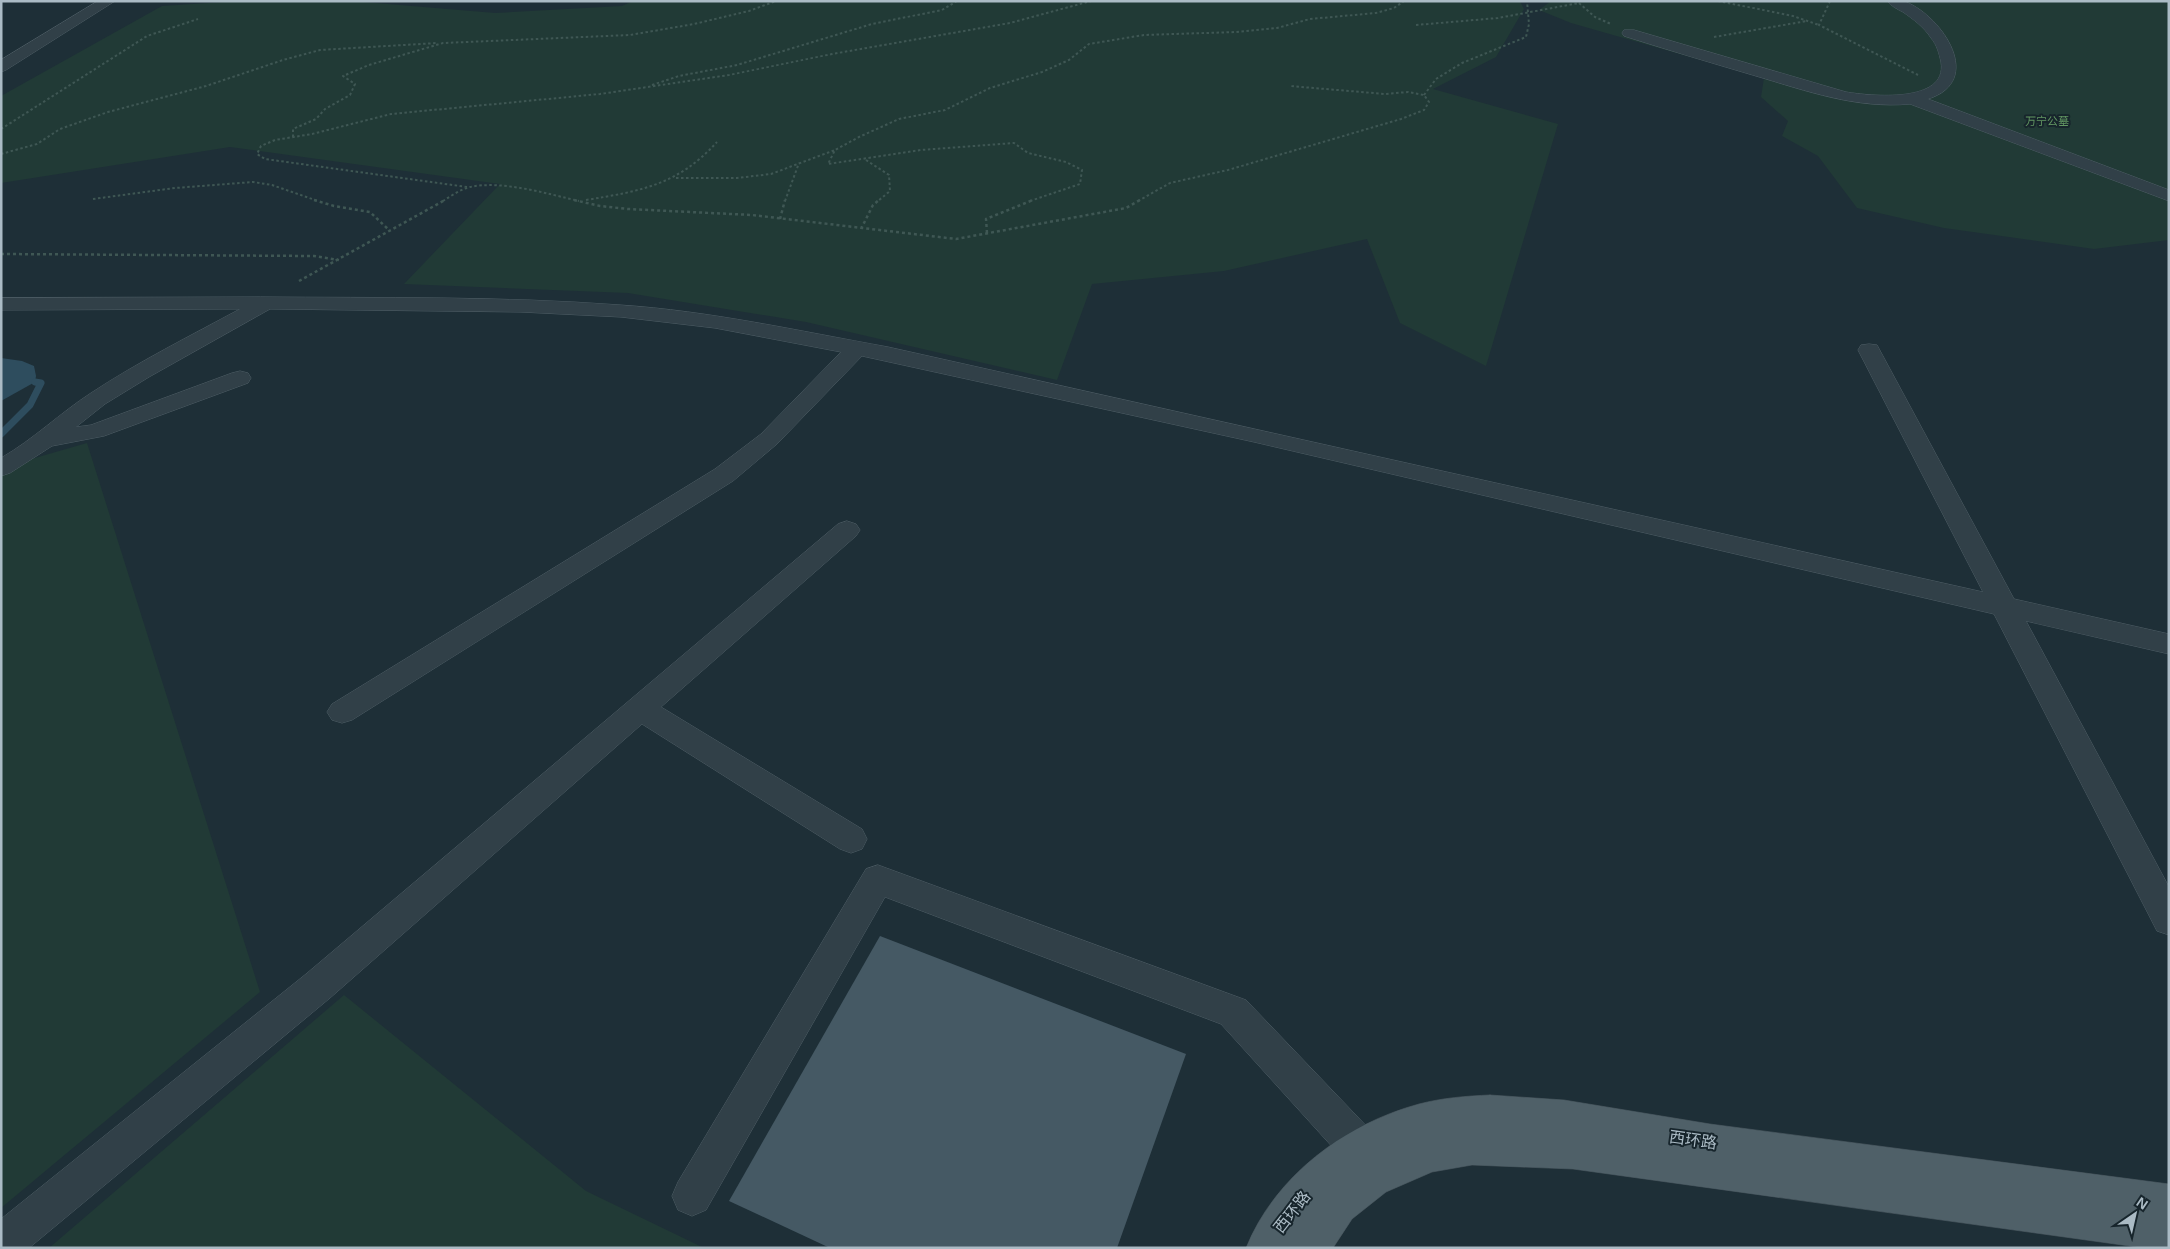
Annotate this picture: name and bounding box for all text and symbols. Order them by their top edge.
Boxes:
park label: 万宁公墓 [2025,115,2069,127]
street label: 西环路 [1668,1128,1718,1152]
street label: 西环路 [1271,1188,1313,1236]
north arrow [2110,1189,2160,1239]
text: N [2134,1194,2151,1213]

